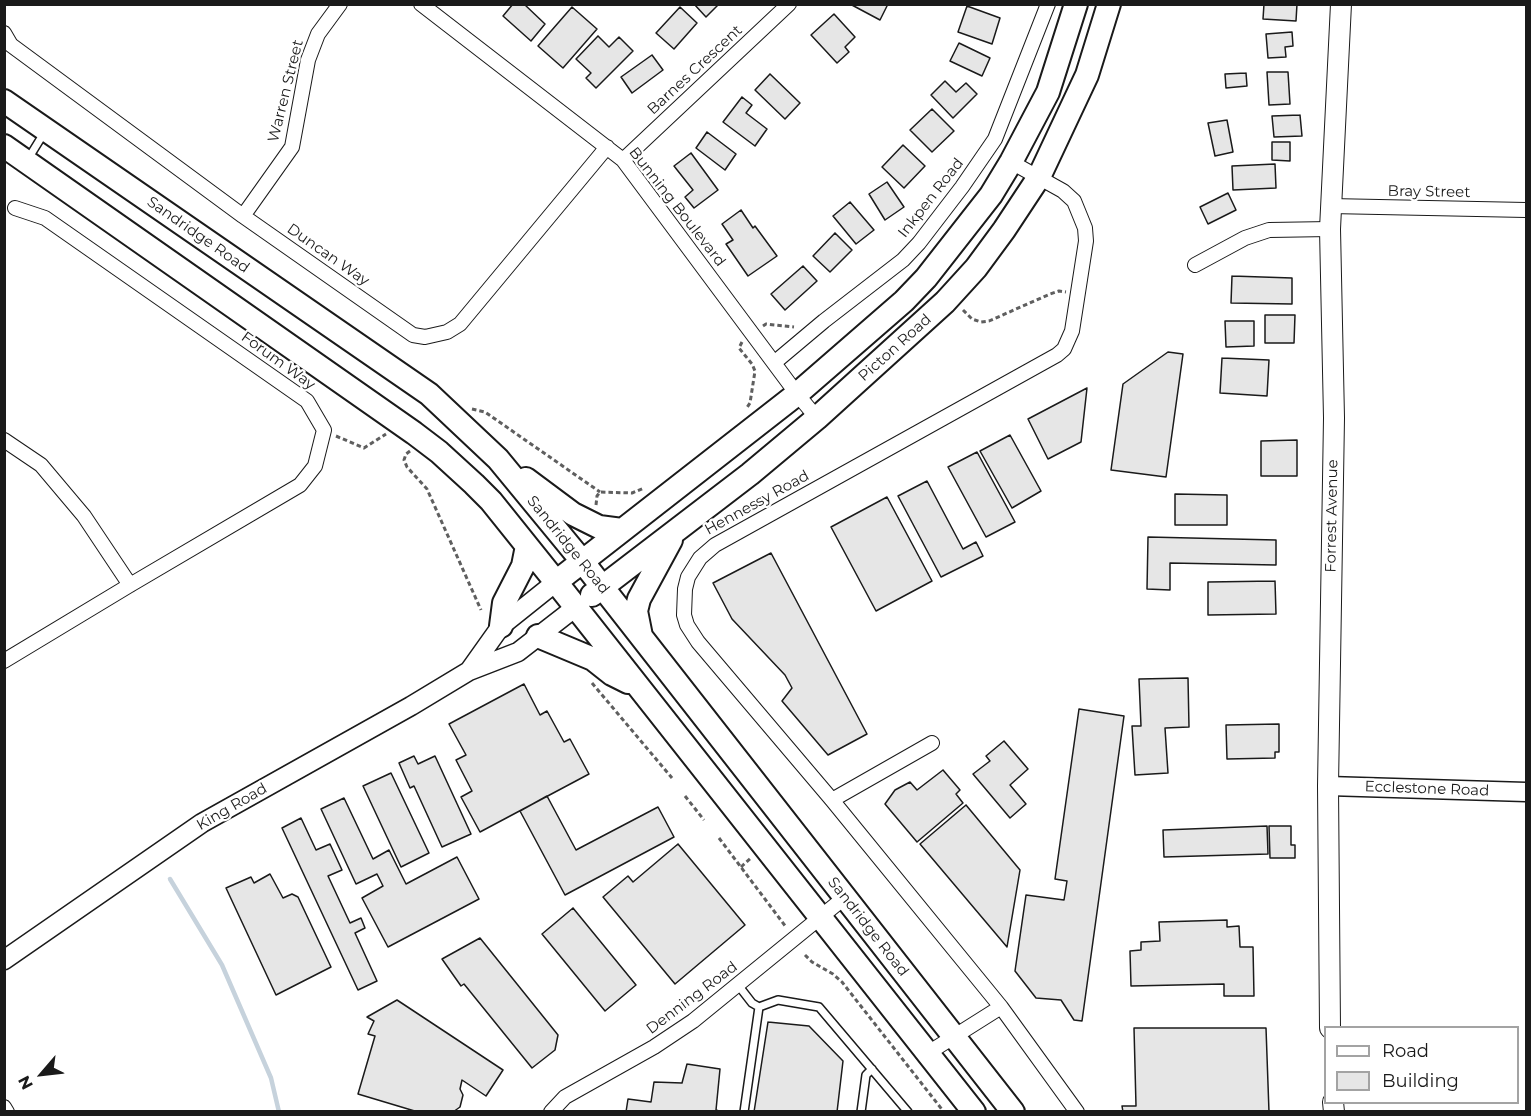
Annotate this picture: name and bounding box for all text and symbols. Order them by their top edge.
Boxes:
street label: Barnes Crescent [644,21,746,119]
street label: Warren Street [265,38,307,144]
street label: Bunning Boulevard [625,144,729,270]
street label: Inkpen Road [894,155,968,241]
street label: Bray Street [1388,182,1470,202]
street label: Sandridge Road [143,193,253,277]
street label: Duncan Way [283,220,373,290]
street label: Picton Road [855,311,935,385]
street label: Forum Way [237,328,319,394]
street label: Forrest Avenue [1322,459,1342,573]
street label: Hennessy Road [702,467,812,539]
street label: Sandridge Road [523,492,613,598]
street label: Ecclestone Road [1364,778,1490,800]
street label: King Road [194,780,270,834]
street label: Sandridge Road [824,874,912,980]
street label: Denning Road [643,958,741,1038]
legend [1324,1026,1519,1104]
text: Road [1382,1040,1429,1062]
north arrow [12,1044,72,1104]
text: Building [1382,1070,1459,1092]
text: N [14,1073,37,1093]

